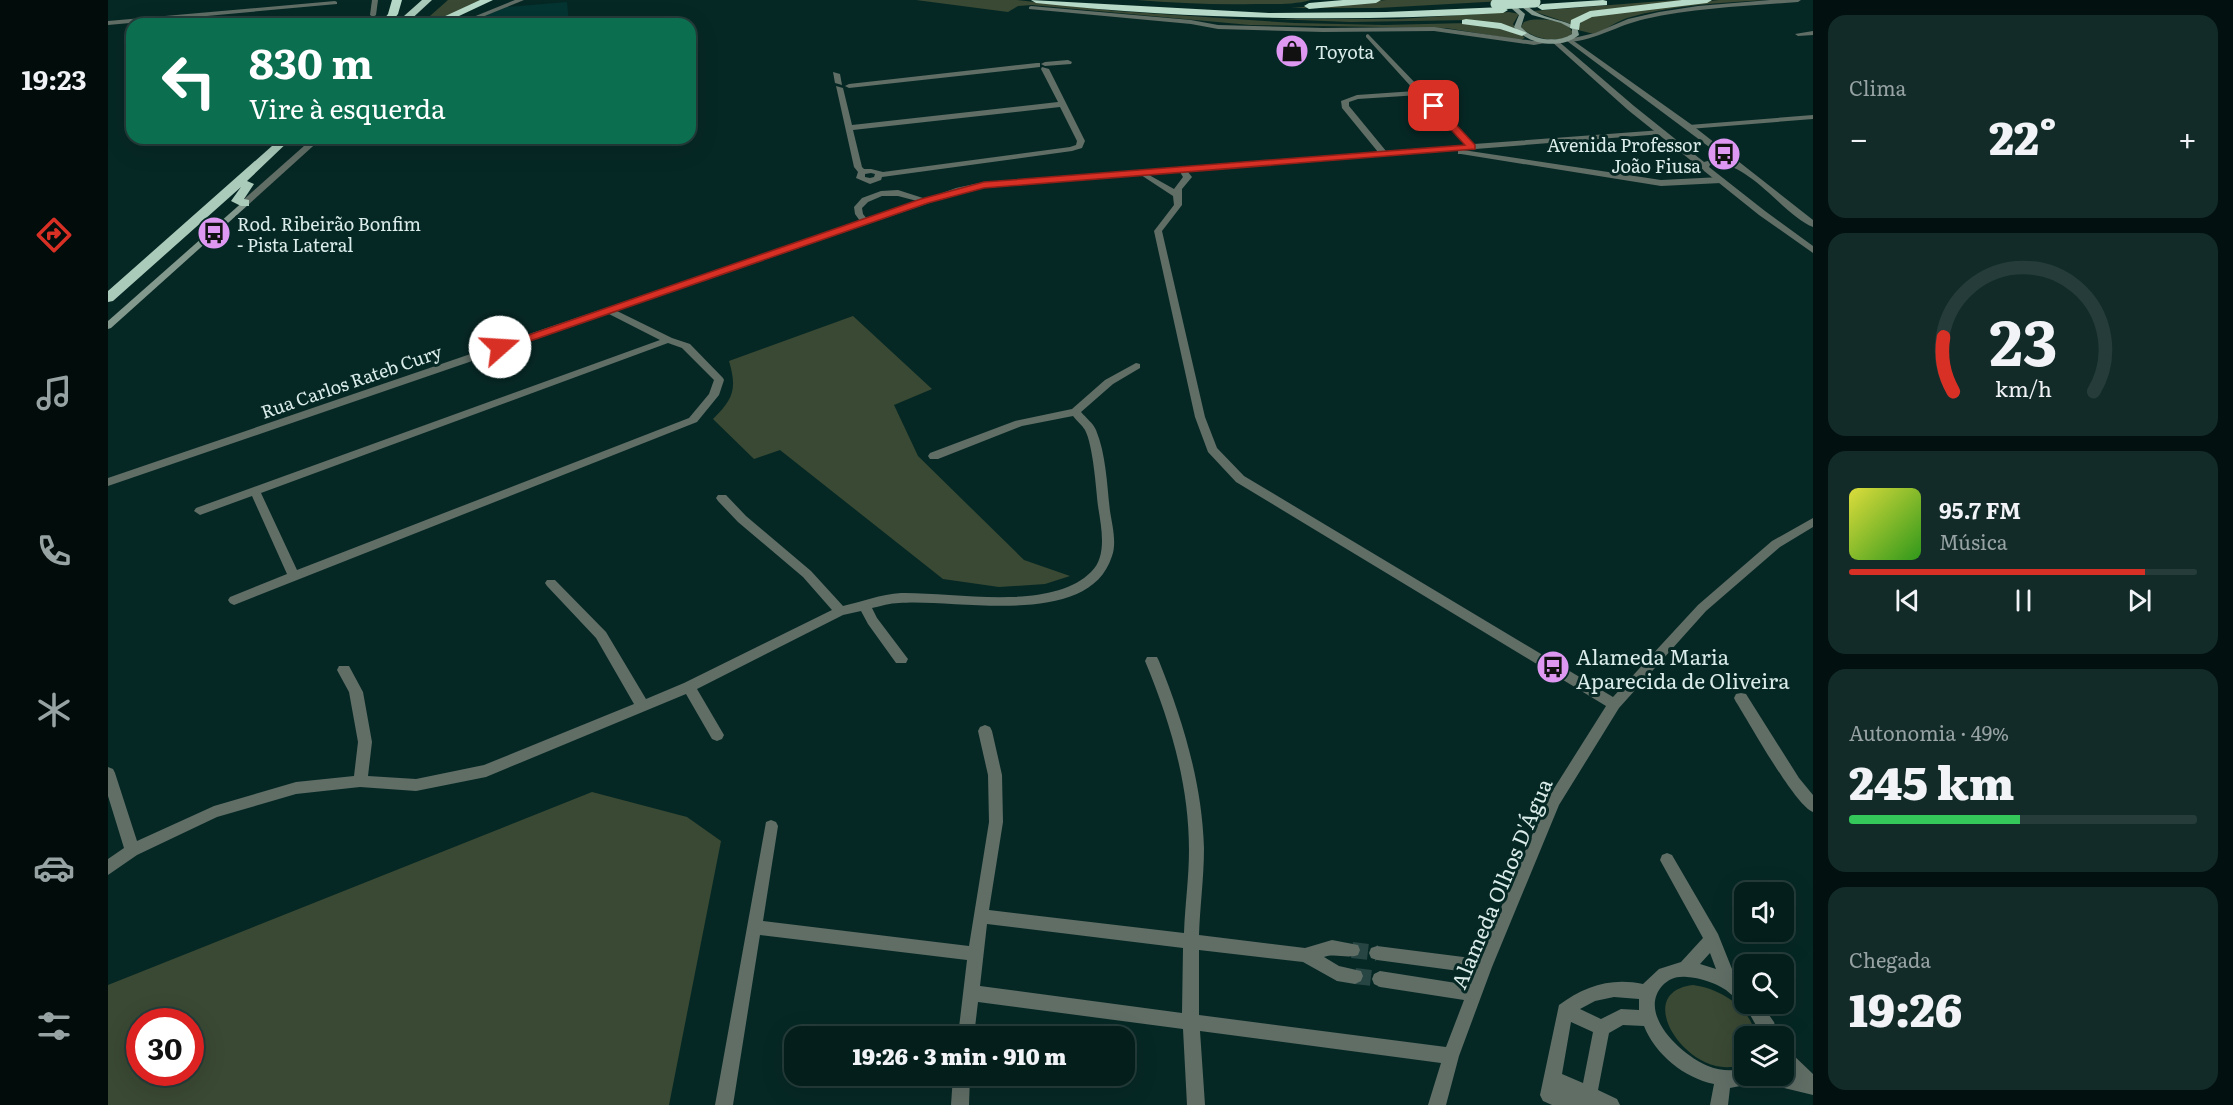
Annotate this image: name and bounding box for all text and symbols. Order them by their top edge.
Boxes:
text: 830 m [249,30,373,92]
shop icon: Toyota [1274,33,1310,69]
place label: Toyota [1315,38,1375,65]
icon: left [150,42,228,120]
text: 19:23 [21,58,87,98]
text: Clima [1849,72,1906,102]
pin [1408,80,1459,131]
text: Vire à esquerda [249,87,446,127]
icon: arrive [1417,89,1450,122]
text: 22° [1989,102,2057,169]
text: − [1849,112,1868,161]
text: + [2178,112,2197,161]
place label: Avenida Professor João Fiusa [1547,131,1701,179]
bus stop icon: Avenida Professor João Fiusa [1706,136,1742,172]
place label: Rod. Ribeirão Bonfim - Pista Lateral [237,210,421,258]
icon: directions [33,214,75,256]
bus stop icon: Rod. Ribeirão Bonfim - Pista Lateral [196,215,232,251]
text: 23 [1989,293,2057,385]
position arrow [468,315,532,379]
street label: Rua Carlos Rateb Cury [257,337,446,425]
icon: music [33,372,75,414]
text: km/h [1994,372,2052,404]
text: 95.7 FM [1939,493,2021,526]
text: Música [1939,526,2008,556]
icon: phone [33,530,75,572]
icon: previous [1891,584,1924,617]
icon: pause [2007,584,2040,617]
icon: next [2123,584,2156,617]
place label: Alameda Maria Aparecida de Oliveira [1576,640,1790,695]
bus stop icon: Alameda Maria Aparecida de Oliveira [1535,649,1571,685]
icon: climate [33,689,75,731]
text: Autonomia · 49% [1849,717,2009,747]
text: 245 km [1849,747,2014,814]
street label: Alameda Olhos D'Água [1442,772,1559,993]
icon: car [33,847,75,889]
map controls [1734,882,1794,1086]
button: sound [1734,882,1794,942]
text: Chegada [1849,944,1931,974]
button: search [1734,954,1794,1014]
text: 19:26 [1849,974,1962,1041]
icon: filters [33,1005,75,1047]
speed limit sign: 30 [126,1008,204,1086]
button: layers [1734,1026,1794,1086]
text: 19:26 · 3 min · 910 m [853,1039,1066,1072]

